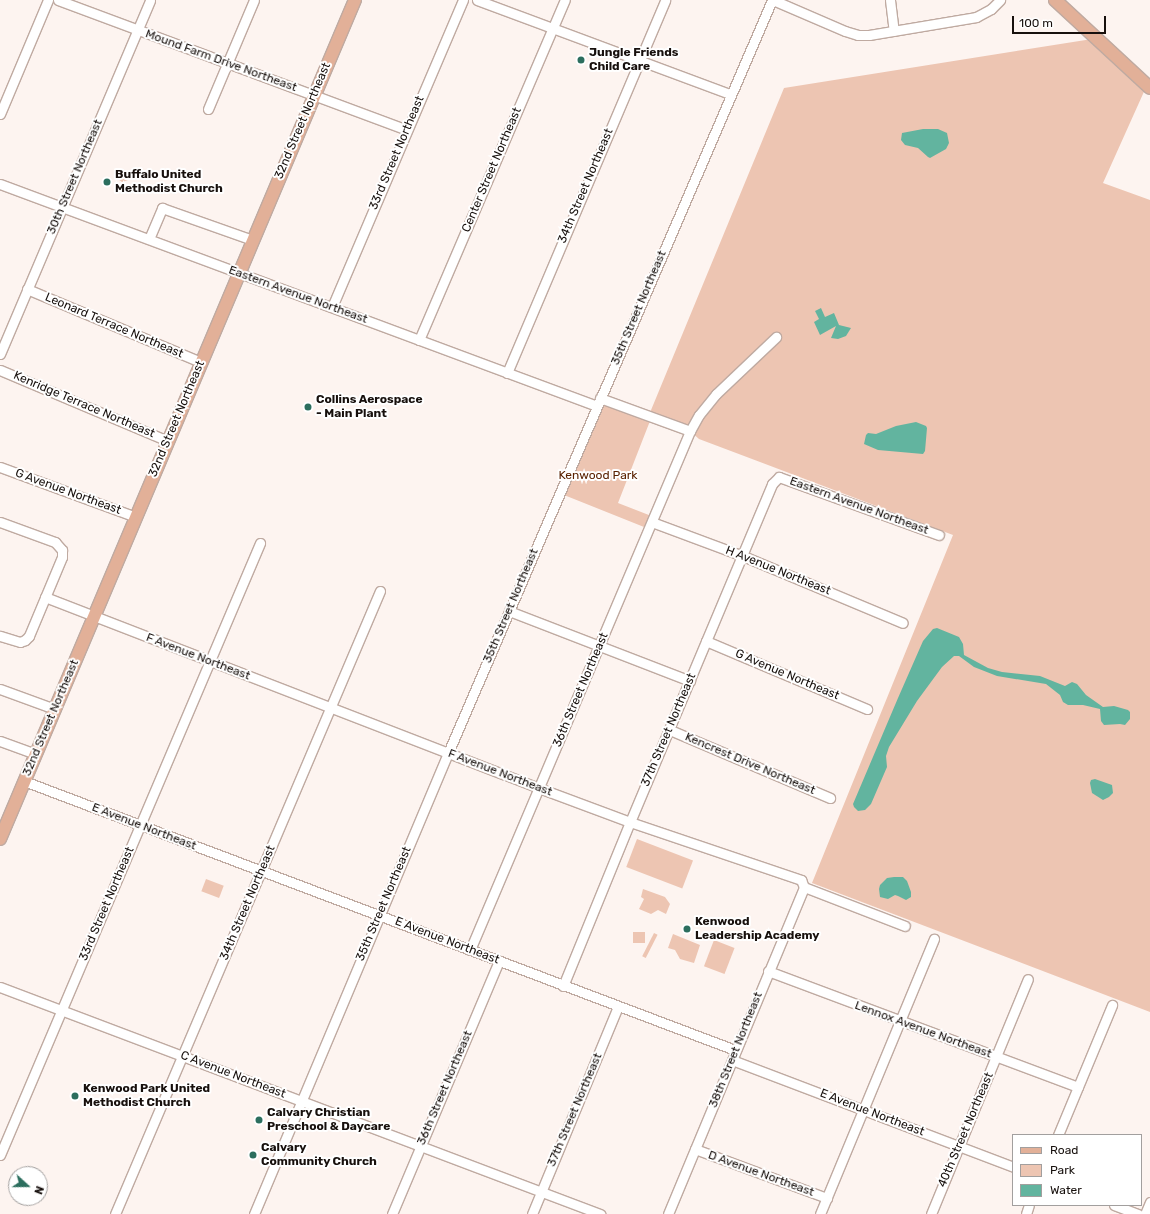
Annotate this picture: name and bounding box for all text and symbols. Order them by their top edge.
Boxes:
scale bar [1014,8,1108,34]
text: 100 m [1019,16,1053,30]
street label: Mound Farm Drive Northeast [143,27,299,95]
place label: Jungle Friends Child Care [589,46,678,74]
marker: Jungle Friends Child Care [576,55,586,65]
street label: 32nd Street Northeast [272,61,334,181]
street label: 33rd Street Northeast [366,94,428,212]
street label: Center Street Northeast [459,105,525,235]
street label: 30th Street Northeast [44,117,106,237]
street label: 34th Street Northeast [555,126,617,246]
place label: Buffalo United Methodist Church [115,168,223,196]
marker: Buffalo United Methodist Church [102,177,112,187]
street label: 35th Street Northeast [608,249,670,367]
street label: Eastern Avenue Northeast [226,263,370,327]
street label: Leonard Terrace Northeast [43,290,185,362]
street label: 32nd Street Northeast [146,359,208,479]
street label: Kenridge Terrace Northeast [11,369,157,441]
place label: Collins Aerospace - Main Plant [316,393,423,421]
marker: Collins Aerospace - Main Plant [303,402,313,412]
street label: G Avenue Northeast [13,466,123,518]
park label: Kenwood Park [558,469,638,483]
street label: Eastern Avenue Northeast [787,474,931,538]
street label: H Avenue Northeast [723,543,833,599]
street label: 35th Street Northeast [480,547,542,665]
street label: F Avenue Northeast [144,630,252,684]
street label: 36th Street Northeast [550,631,612,749]
street label: G Avenue Northeast [733,646,841,704]
street label: 32nd Street Northeast [20,658,82,778]
street label: 37th Street Northeast [639,671,699,789]
street label: Kencrest Drive Northeast [683,730,817,798]
street label: F Avenue Northeast [446,746,554,800]
street label: E Avenue Northeast [90,800,198,854]
street label: 34th Street Northeast [217,843,279,963]
street label: 33rd Street Northeast [76,845,138,963]
street label: 35th Street Northeast [353,845,415,963]
street label: E Avenue Northeast [393,914,501,968]
place label: Kenwood Leadership Academy [695,915,820,943]
marker: Kenwood Leadership Academy [682,924,692,934]
street label: 38th Street Northeast [706,990,766,1110]
street label: Lennox Avenue Northeast [852,998,994,1062]
street label: 36th Street Northeast [414,1029,476,1147]
street label: C Avenue Northeast [178,1048,288,1102]
street label: 37th Street Northeast [545,1051,605,1169]
street label: 40th Street Northeast [935,1070,997,1190]
place label: Kenwood Park United Methodist Church [83,1082,210,1110]
street label: E Avenue Northeast [818,1086,926,1140]
marker: Kenwood Park United Methodist Church [70,1091,80,1101]
place label: Calvary Christian Preschool & Daycare [267,1106,390,1134]
marker: Calvary Christian Preschool & Daycare [254,1115,264,1125]
legend [1012,1134,1142,1206]
place label: Calvary Community Church [261,1141,377,1169]
text: Road [1050,1143,1078,1157]
street label: D Avenue Northeast [706,1148,816,1200]
marker: Calvary Community Church [248,1150,258,1160]
text: Park [1050,1163,1075,1177]
north arrow [8,1166,48,1206]
text: Water [1050,1183,1082,1197]
text: N [31,1184,46,1196]

